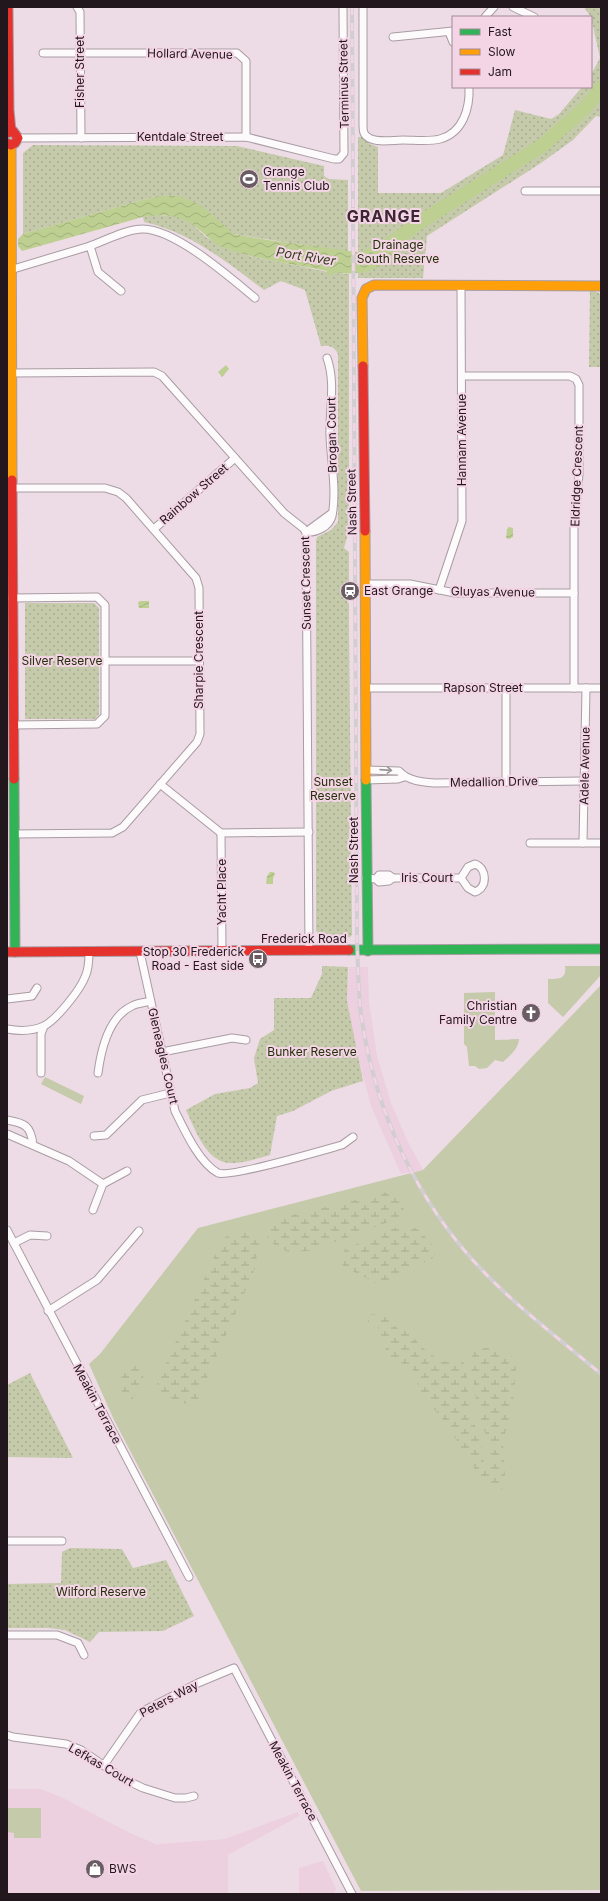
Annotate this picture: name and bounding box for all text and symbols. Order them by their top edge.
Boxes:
legend [452,16,592,88]
text: Fast [488,24,512,39]
street label: Fisher Street [72,36,87,108]
street label: Terminus Street [335,39,352,129]
text: Slow [488,44,516,59]
street label: Hollard Avenue [147,45,233,62]
text: Jam [488,64,512,79]
street label: Kentdale Street [137,129,223,144]
place label: Grange Tennis Club [263,164,330,193]
sports icon: Grange Tennis Club [238,168,260,190]
district label: GRANGE [347,206,421,226]
park label: Drainage South Reserve [357,237,439,266]
water label: Port River [275,243,338,269]
street label: Hannam Avenue [454,394,469,486]
street label: Brogan Court [323,397,340,473]
street label: Eldridge Crescent [567,425,586,527]
street label: Rainbow Street [156,460,231,527]
street label: Nash Street [343,469,360,535]
street label: Sunset Crescent [297,536,314,630]
station icon: East Grange [339,580,361,602]
place label: East Grange [364,583,433,598]
street label: Gluyas Avenue [451,583,535,600]
street label: Sharpie Crescent [191,611,206,709]
park label: Silver Reserve [21,653,103,668]
street label: Rapson Street [443,680,523,695]
street label: Adele Avenue [576,727,593,805]
one-way arrow [379,767,392,774]
street label: Medallion Drive [450,773,538,790]
park label: Sunset Reserve [310,774,356,803]
street label: Nash Street [346,817,361,883]
street label: Yacht Place [214,859,229,925]
street label: Iris Court [401,870,453,885]
street label: Frederick Road [261,931,347,946]
place label: Stop 30 Frederick Road - East side [143,944,244,973]
bus stop icon: Stop 30 Frederick Road - East side [247,948,269,970]
place label: Christian Family Centre [439,998,517,1027]
church icon: Christian Family Centre [520,1002,542,1024]
street label: Gleneagles Court [145,1006,182,1106]
park label: Bunker Reserve [267,1044,357,1059]
street label: Meakin Terrace [70,1361,125,1446]
park label: Wilford Reserve [56,1584,146,1599]
street label: Peters Way [137,1677,201,1720]
street label: Meakin Terrace [266,1738,321,1823]
street label: Lefkas Court [66,1740,137,1789]
shop icon: BWS [84,1858,106,1880]
place label: BWS [109,1861,137,1876]

